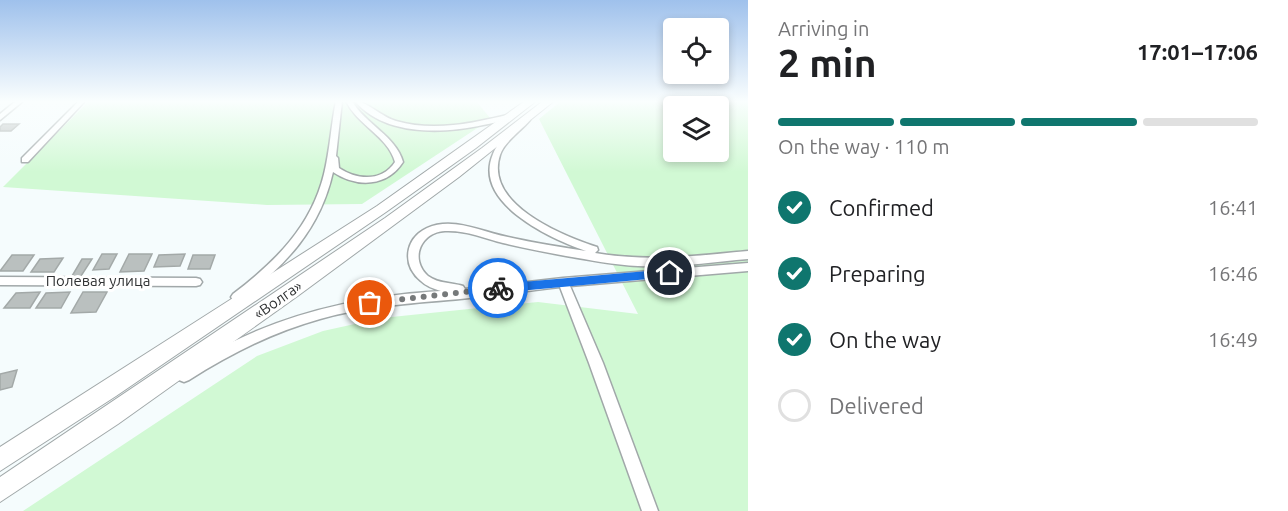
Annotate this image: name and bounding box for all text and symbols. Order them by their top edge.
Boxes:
text: Arriving in [778,17,869,40]
map controls [663,18,729,162]
button: locate [663,18,729,84]
text: 17:01–17:06 [1137,39,1258,64]
text: 2 min [778,41,877,84]
button: layers [663,96,729,162]
text: On the way · 110 m [778,135,950,158]
icon: check [778,191,811,224]
text: Confirmed [829,195,934,220]
text: 16:41 [1208,196,1258,219]
pin [644,247,695,298]
icon: home [653,256,686,289]
icon: check [778,257,811,290]
courier [468,258,528,318]
text: Preparing [829,261,926,286]
text: 16:46 [1208,262,1258,285]
street label: Полевая улица [46,272,150,289]
icon: bike [482,272,515,305]
street label: «Волга» [250,277,305,322]
pin [344,277,395,328]
icon: bag [353,286,386,319]
icon: check [778,323,811,356]
text: On the way [829,327,941,352]
text: 16:49 [1208,328,1258,351]
text: Delivered [829,393,924,418]

